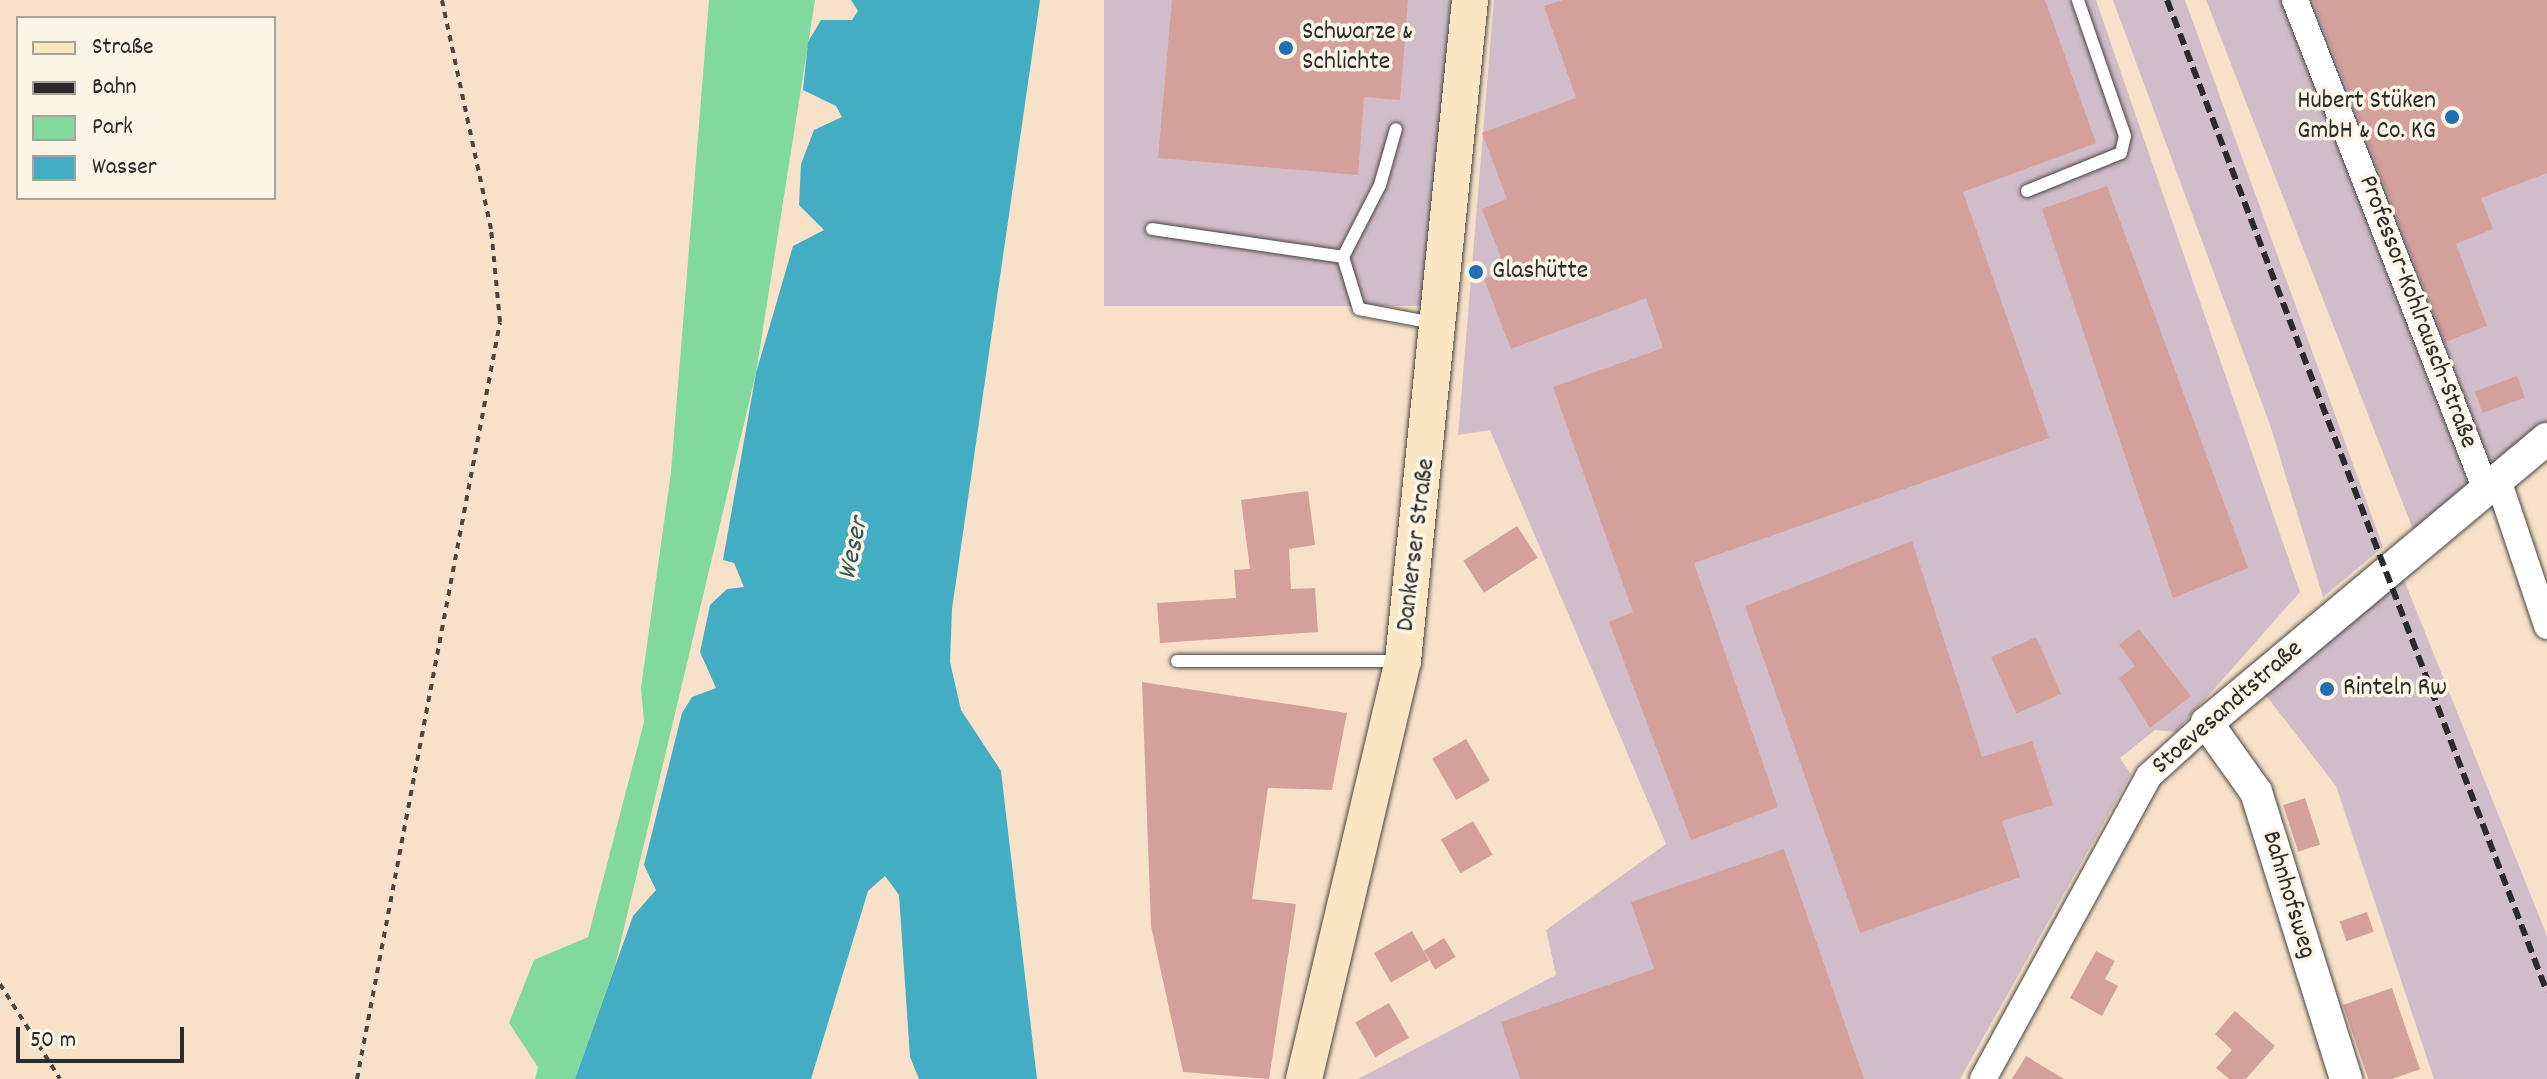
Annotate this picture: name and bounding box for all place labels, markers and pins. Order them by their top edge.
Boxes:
place label: Schwarze & Schlichte [1302,17,1413,78]
marker: Schwarze & Schlichte [1277,39,1295,57]
place label: Hubert Stüken GmbH & Co. KG [2297,86,2436,148]
marker: Hubert Stüken GmbH & Co. KG [2443,108,2461,126]
place label: Glashütte [1492,256,1588,288]
marker: Glashütte [1467,263,1485,281]
place label: Rinteln Rw [2343,673,2447,705]
marker: Rinteln Rw [2318,680,2336,698]

